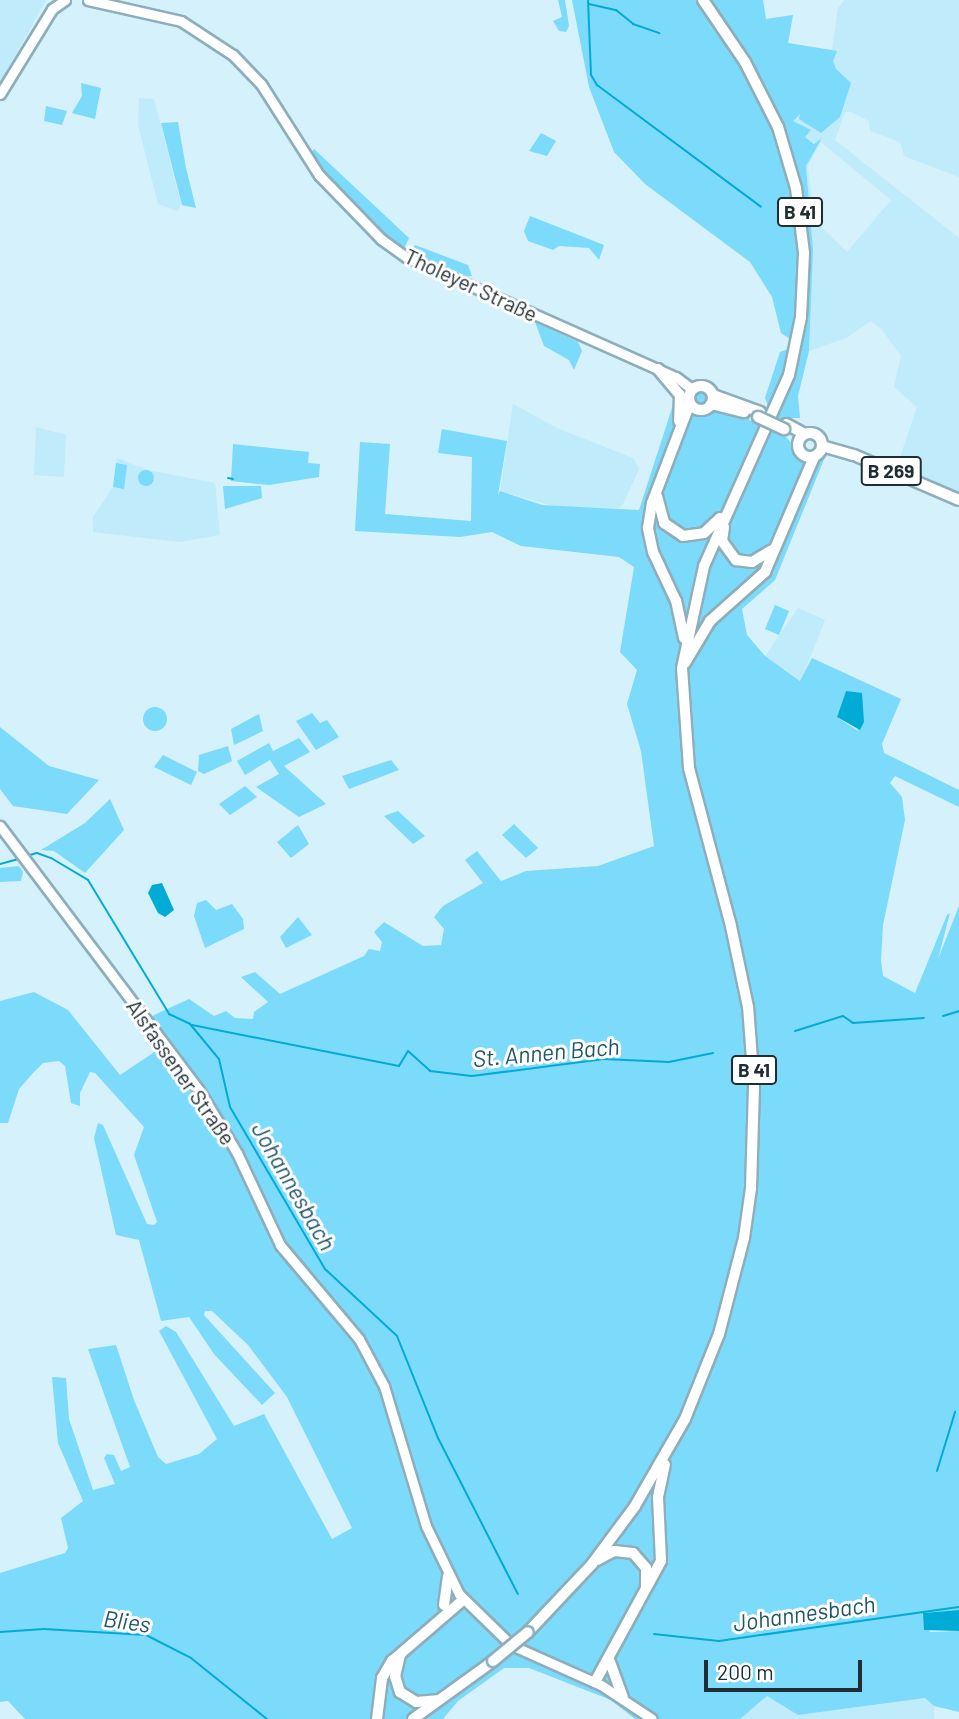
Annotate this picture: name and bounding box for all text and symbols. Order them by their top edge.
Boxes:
road number: B 41 [776,196,824,228]
street label: Tholeyer Straße [401,243,541,327]
road number: B 269 [860,456,922,486]
street label: Alsfassener Straße [121,994,241,1150]
water label: St. Annen Bach [472,1032,620,1072]
road number: B 41 [730,1054,778,1086]
water label: Johannesbach [246,1117,342,1255]
water label: Johannesbach [731,1589,877,1637]
water label: Blies [102,1604,152,1638]
scale bar [707,1646,864,1690]
text: 200 m [717,1659,774,1684]

